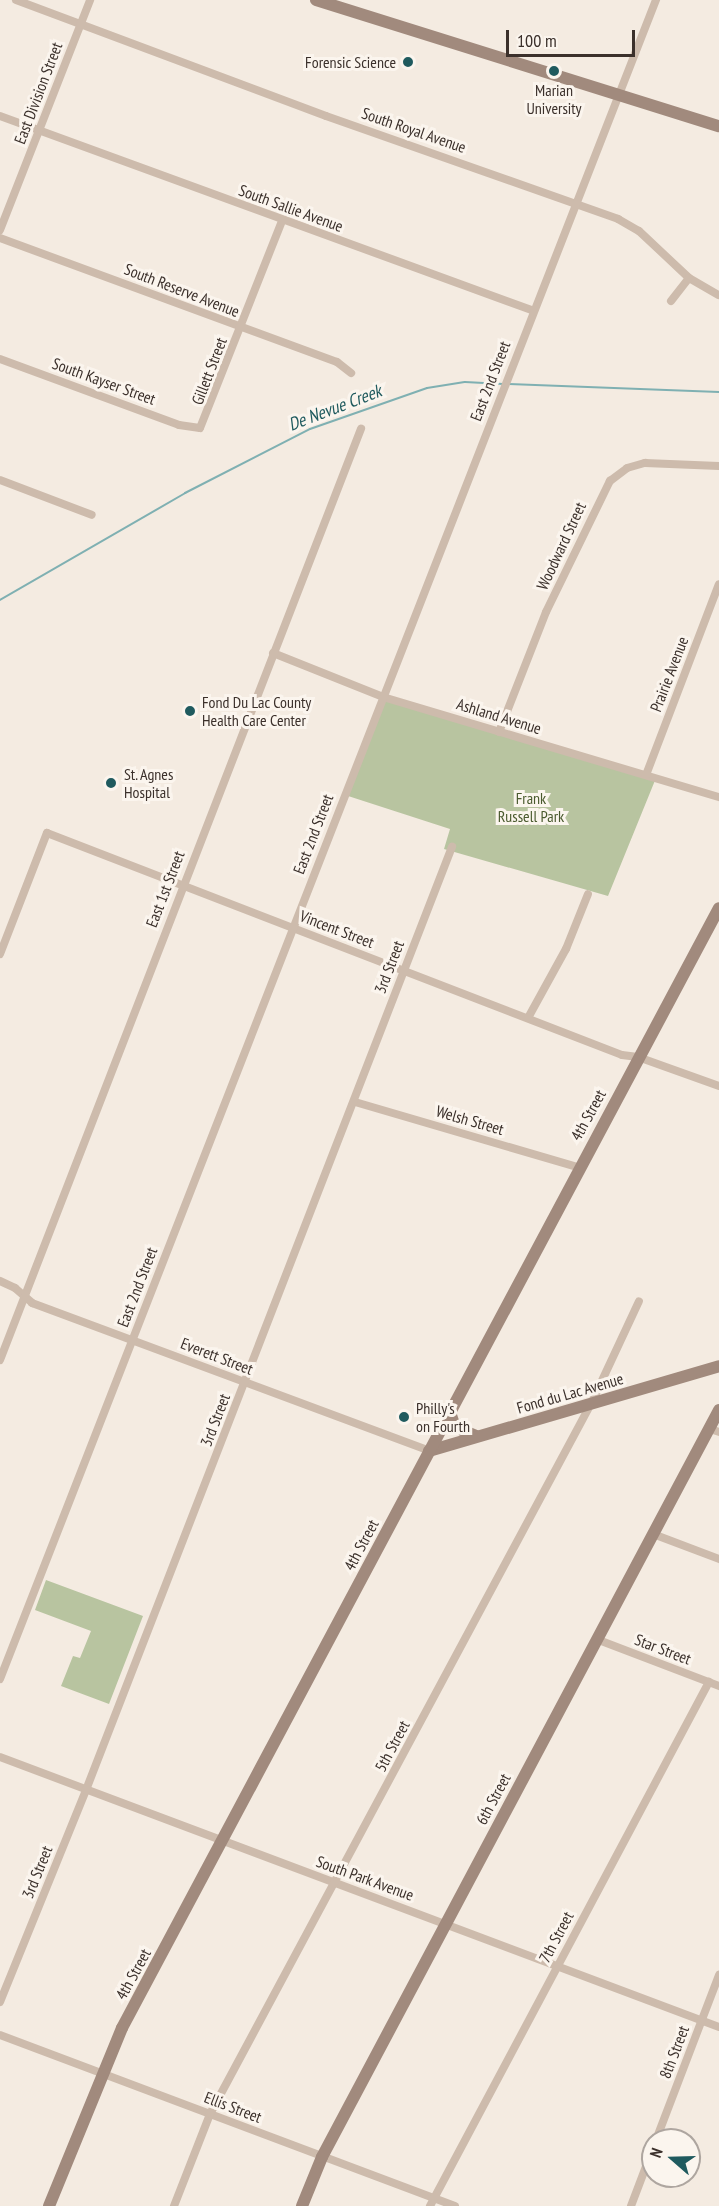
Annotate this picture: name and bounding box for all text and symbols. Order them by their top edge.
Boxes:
scale bar [509,18,638,56]
text: 100 m [517,29,557,52]
street label: East Division Street [10,39,66,147]
place label: Forensic Science [305,52,396,72]
marker: Forensic Science [401,55,415,69]
marker: Marian University [547,64,561,78]
place label: Marian University [526,80,582,118]
street label: South Royal Avenue [359,103,469,157]
street label: South Sallie Avenue [236,180,346,236]
street label: South Reserve Avenue [121,259,243,321]
street label: Gillett Street [187,335,231,407]
street label: East 2nd Street [466,338,514,424]
street label: South Kayser Street [50,353,158,409]
water label: De Nevue Creek [285,380,385,436]
street label: Woodward Street [532,499,590,593]
street label: Prairie Avenue [646,634,692,714]
place label: Fond Du Lac County Health Care Center [202,692,312,730]
street label: Ashland Avenue [454,694,544,738]
marker: Fond Du Lac County Health Care Center [183,704,197,718]
place label: St. Agnes Hospital [124,764,175,802]
marker: St. Agnes Hospital [102,774,120,792]
park label: Frank Russell Park [498,788,564,826]
street label: East 2nd Street [289,791,337,877]
street label: East 1st Street [142,848,188,930]
street label: Vincent Street [297,906,377,952]
street label: 3rd Street [370,938,408,996]
street label: 4th Street [566,1086,610,1144]
street label: Welsh Street [434,1101,506,1139]
street label: East 2nd Street [113,1244,161,1330]
street label: Everett Street [178,1333,256,1379]
street label: Fond du Lac Avenue [514,1369,626,1417]
street label: 3rd Street [196,1391,234,1449]
place label: Philly's on Fourth [416,1398,470,1436]
marker: Philly's on Fourth [397,1410,411,1424]
street label: 4th Street [340,1516,382,1574]
street label: Star Street [632,1630,694,1668]
street label: 5th Street [371,1717,413,1775]
street label: 6th Street [472,1770,514,1828]
street label: 3rd Street [18,1843,56,1901]
street label: South Park Avenue [313,1851,417,1905]
street label: 7th Street [535,1908,577,1966]
street label: 4th Street [111,1945,155,2003]
street label: 8th Street [655,2023,693,2081]
street label: Ellis Street [202,2087,264,2127]
north arrow [641,2128,701,2188]
text: N [645,2145,667,2160]

